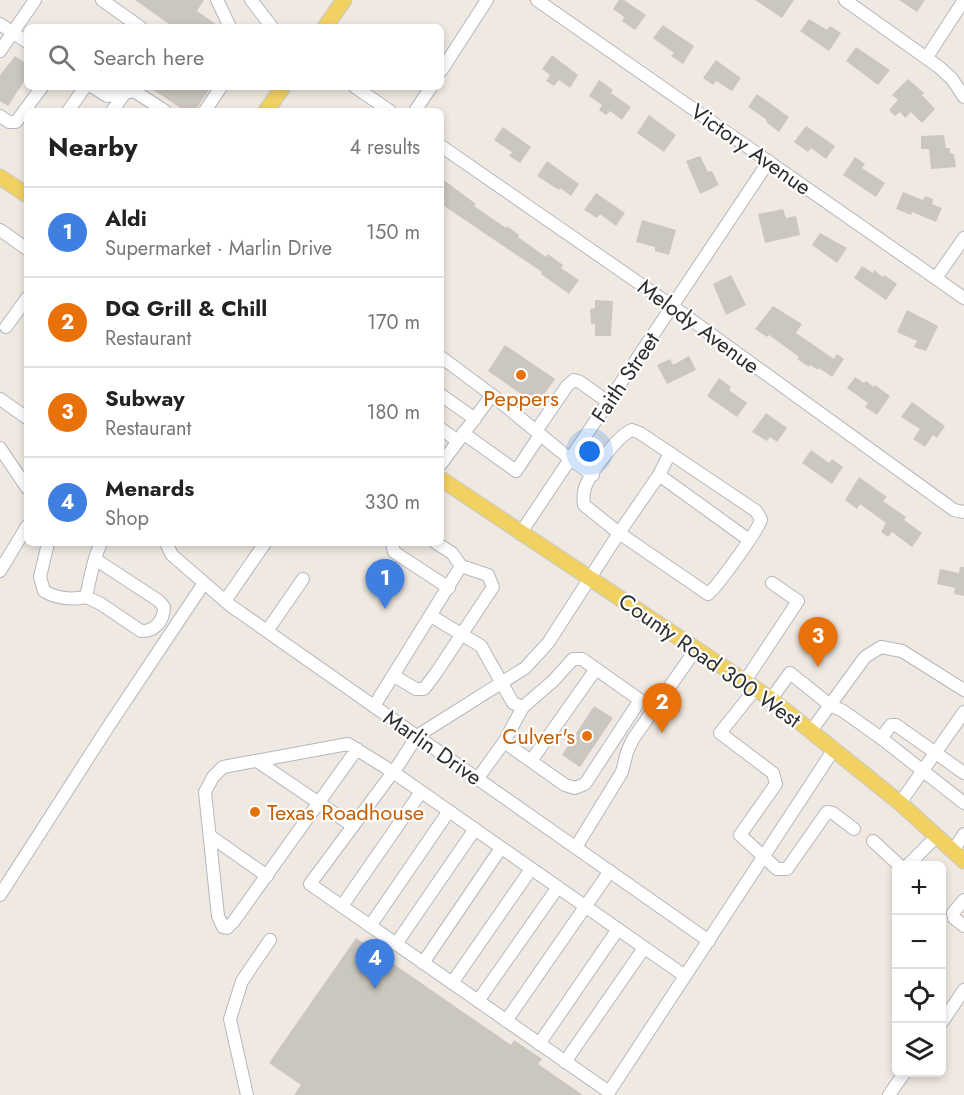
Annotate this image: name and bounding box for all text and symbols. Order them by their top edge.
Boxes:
search box [24,24,444,90]
icon: search [45,41,78,74]
text: Search here [93,41,204,73]
street label: Victory Avenue [684,95,818,203]
text: Nearby [48,128,137,166]
text: 4 results [349,133,420,162]
text: Aldi [105,202,147,234]
text: 1 [62,218,73,247]
text: 150 m [366,218,420,247]
text: Supermarket · Marlin Drive [105,234,332,263]
street label: Melody Avenue [632,271,766,381]
text: DQ Grill & Chill [105,292,267,324]
text: 2 [61,308,74,337]
text: 170 m [367,308,420,337]
text: Restaurant [105,324,191,353]
street label: Faith Street [583,325,667,428]
marker: Peppers [514,368,528,382]
text: Subway [105,382,185,414]
place label: Peppers [483,382,559,414]
text: 3 [61,398,74,427]
text: 180 m [366,398,420,427]
text: Restaurant [105,414,191,443]
your location [575,437,604,466]
text: Menards [105,472,194,504]
text: 4 [61,488,74,517]
text: 330 m [365,488,420,517]
text: Shop [105,504,149,533]
pin: 1 [366,560,404,609]
street label: County Road 300 West [612,585,808,736]
pin: 3 [798,618,838,667]
pin: 2 [642,684,682,733]
street label: Marlin Drive [377,701,489,793]
place label: Culver's [502,720,575,752]
marker: Culver's [580,729,594,743]
place label: Texas Roadhouse [267,796,424,828]
marker: Texas Roadhouse [248,805,262,819]
map controls [892,861,946,1077]
button: + [892,861,946,915]
button: − [892,915,946,969]
pin: 4 [356,940,394,989]
button: locate [892,969,946,1023]
button: layers [892,1023,946,1077]

